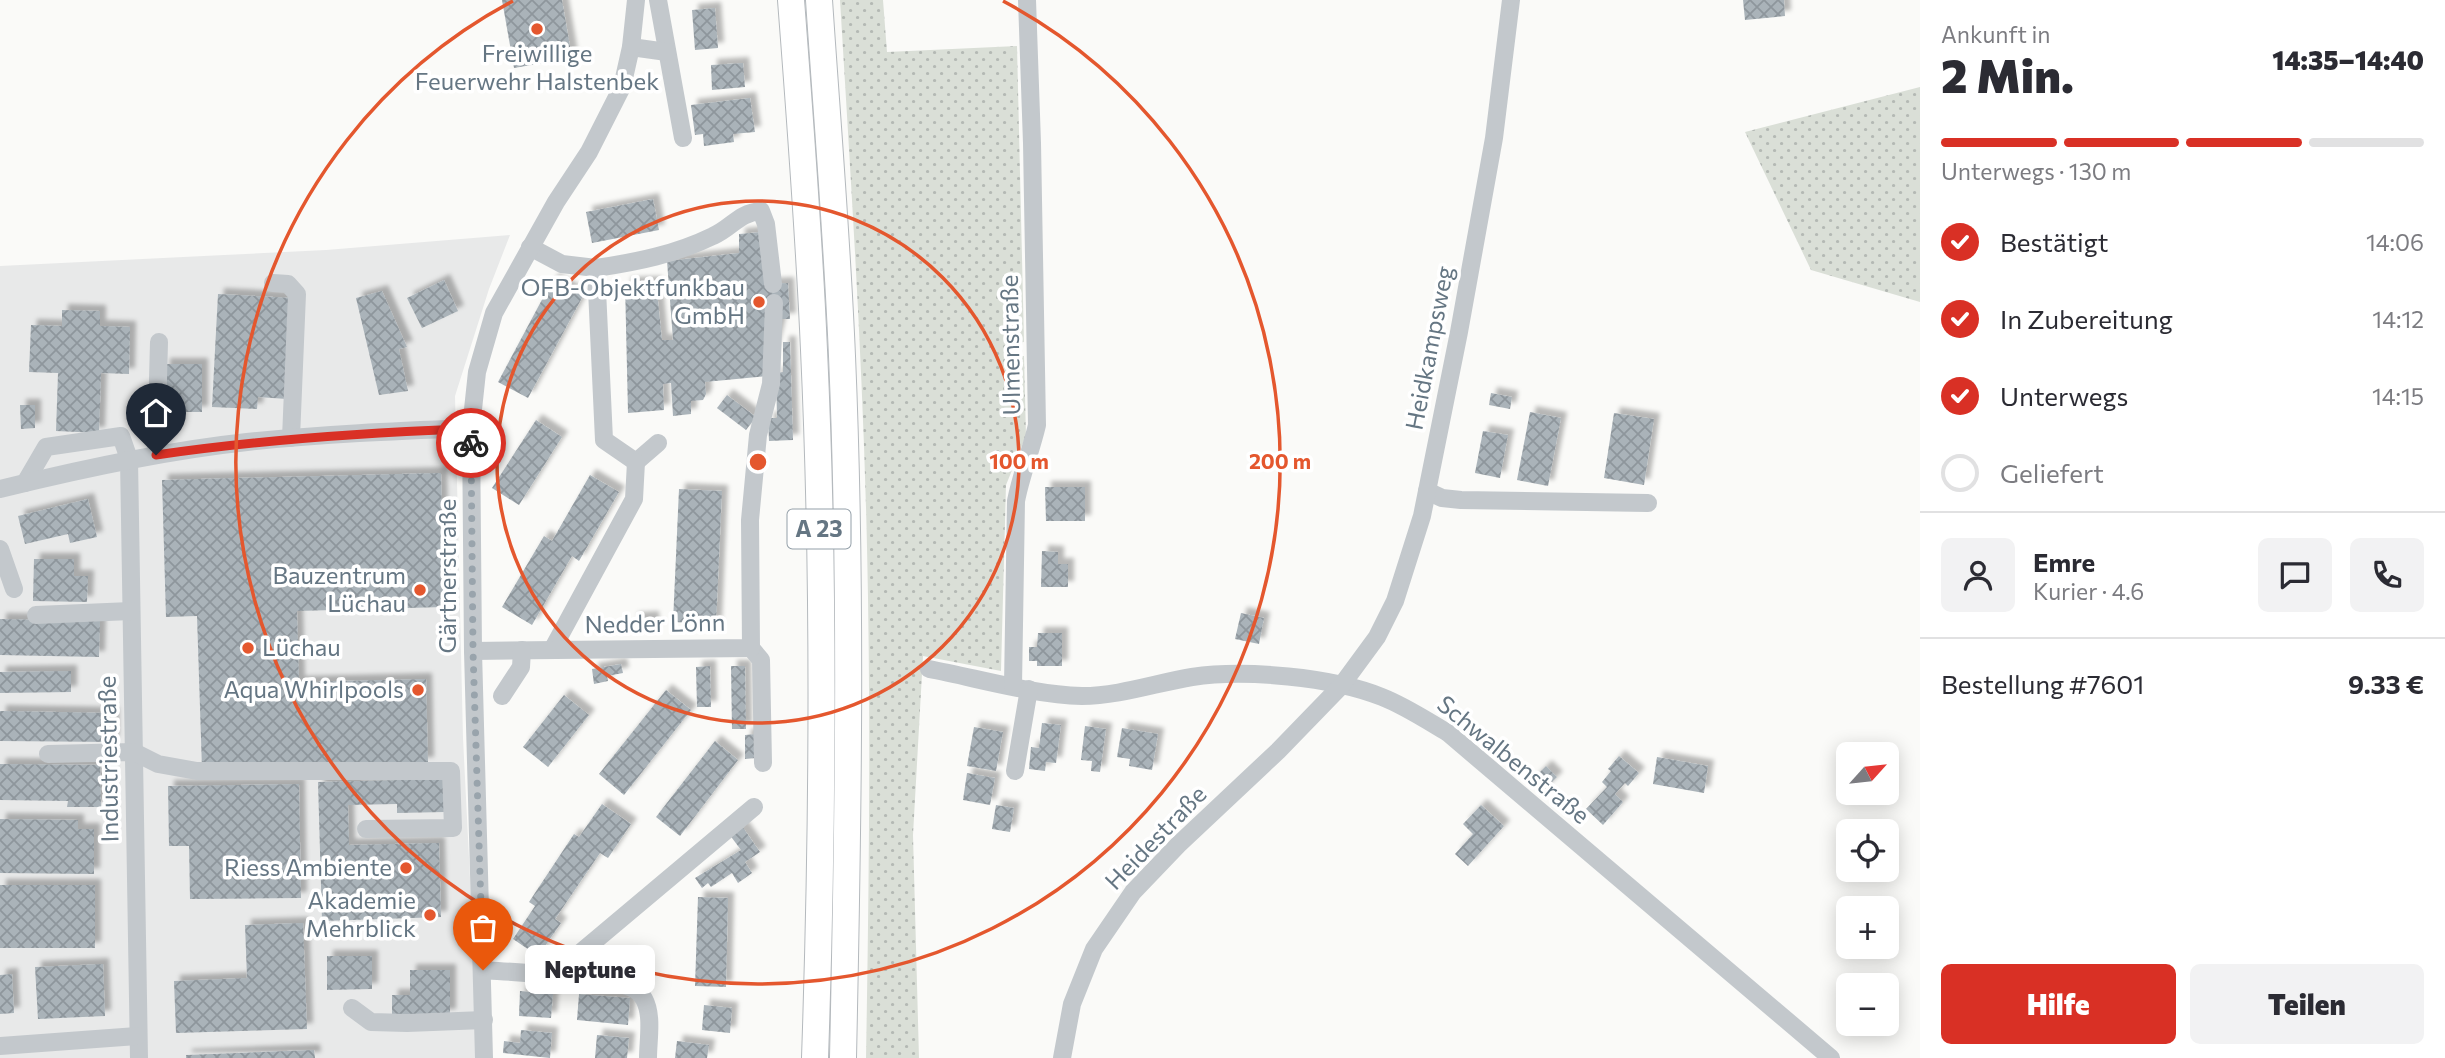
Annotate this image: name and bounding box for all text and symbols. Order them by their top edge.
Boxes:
text: Ankunft in [1941,20,2051,48]
marker: Freiwillige Feuerwehr Halstenbek [529,21,545,37]
place label: Freiwillige Feuerwehr Halstenbek [415,38,659,95]
text: 14:35–14:40 [2272,44,2424,75]
text: 2 Min. [1941,46,2074,102]
text: Unterwegs · 130 m [1941,157,2131,185]
icon: check [1941,223,1979,261]
text: Bestätigt [2000,226,2109,257]
text: 14:06 [2366,228,2424,256]
street label: Heidkampsweg [1398,263,1459,432]
place label: OFB-Objektfunkbau GmbH [521,272,745,329]
street label: Ulmenstraße [994,274,1025,416]
marker: OFB-Objektfunkbau GmbH [751,294,767,310]
icon: check [1941,300,1979,338]
text: In Zubereitung [2000,303,2173,334]
text: 14:12 [2372,305,2424,333]
icon: check [1941,377,1979,415]
text: Unterwegs [2000,380,2128,411]
text: 14:15 [2372,382,2424,410]
pin [126,383,186,455]
icon: home [137,394,175,432]
courier [436,408,506,478]
icon: bike [452,424,490,462]
text: 100 m [989,448,1049,473]
text: 200 m [1249,448,1311,473]
centre of rings [746,450,770,474]
text: Geliefert [2000,457,2104,488]
street label: Gärtnerstraße [432,499,461,653]
road number: A 23 [788,509,850,548]
button: person [1941,538,2015,612]
button: chat [2258,538,2332,612]
button: phone [2350,538,2424,612]
text: Emre [2033,546,2095,577]
place label: Bauzentrum Lüchau [272,560,406,617]
text: Kurier · 4.6 [2033,577,2144,605]
marker: Bauzentrum Lüchau [412,582,428,598]
street label: Nedder Lönn [584,607,726,638]
place label: Lüchau [262,632,341,661]
marker: Lüchau [240,640,256,656]
text: Bestellung #7601 [1941,668,2144,699]
text: 9.33 € [2348,668,2424,699]
place label: Aqua Whirlpools [223,674,404,703]
street label: Industriestraße [92,675,123,843]
marker: Aqua Whirlpools [410,682,426,698]
street label: Schwalbenstraße [1432,689,1596,829]
north arrow [1836,742,1899,805]
map controls [1836,742,1899,1036]
street label: Heidestraße [1098,779,1212,895]
button: locate [1836,819,1899,882]
place label: Riess Ambiente [224,852,392,881]
marker: Riess Ambiente [398,860,414,876]
place label: Akademie Mehrblick [306,885,416,942]
button: + [1836,896,1899,959]
pin [453,898,513,970]
marker: Akademie Mehrblick [422,907,438,923]
icon: bag [464,909,502,947]
callout: Neptune [525,946,654,995]
text: Neptune [544,955,636,983]
button: Hilfe [1941,964,2176,1044]
button: Teilen [2190,964,2424,1044]
button: − [1836,973,1899,1036]

